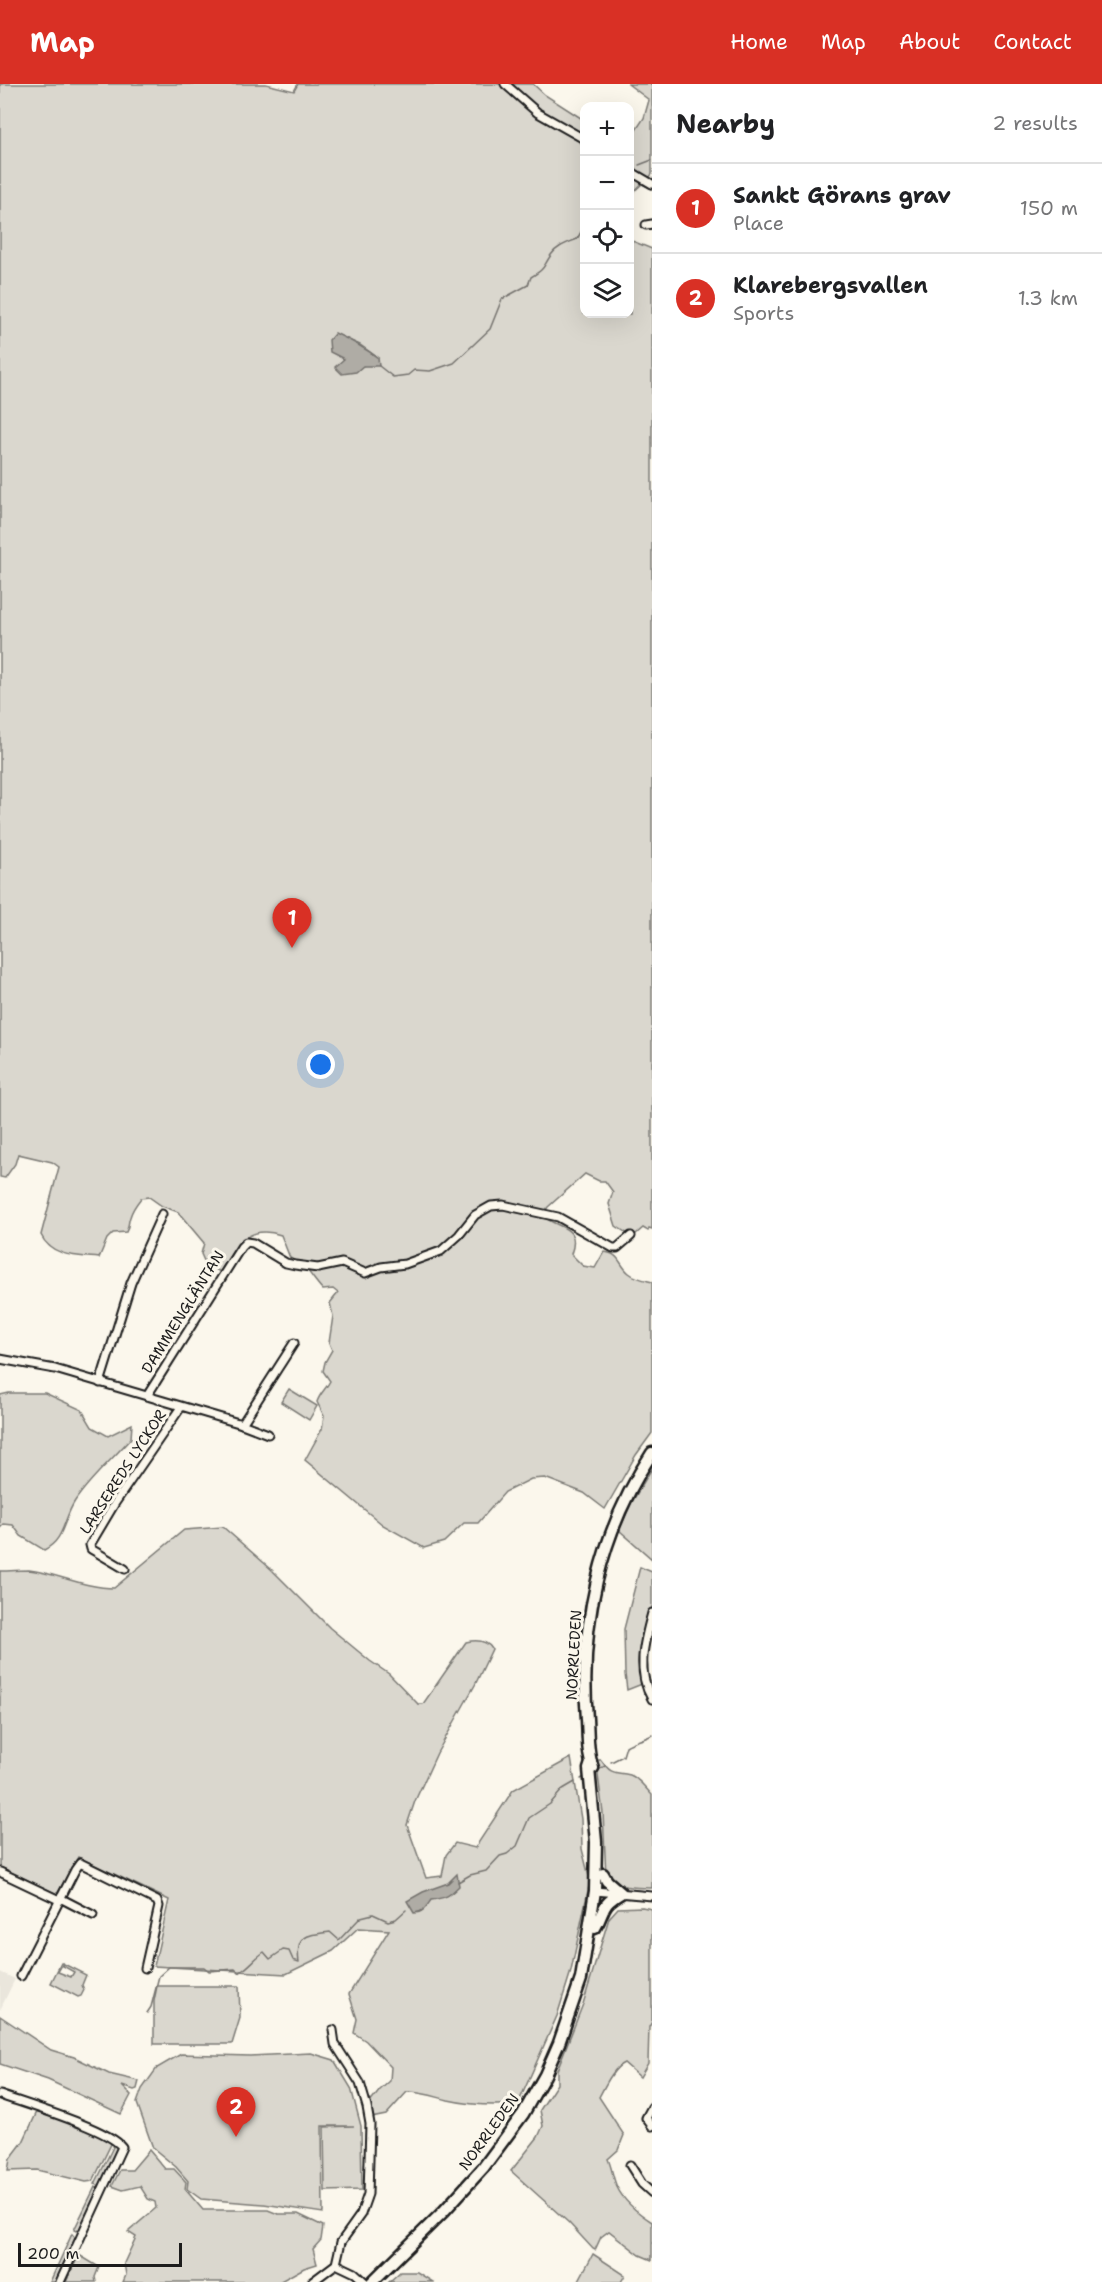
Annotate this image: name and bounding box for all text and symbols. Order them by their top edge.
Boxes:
text: Map [30,23,95,61]
text: Home [730,28,788,56]
text: Map [821,28,866,56]
text: About [899,28,960,56]
text: Contact [993,28,1072,56]
map controls [580,102,634,318]
button: + [580,102,634,156]
text: Nearby [676,106,775,141]
text: 2 results [992,110,1078,136]
button: − [580,156,634,210]
text: Sankt Görans grav [733,181,951,210]
text: 1 [691,195,700,221]
text: 150 m [1020,195,1078,221]
button: locate [580,210,634,264]
text: Place [733,210,784,236]
button: layers [580,264,634,318]
text: Klarebergsvallen [733,271,928,300]
text: 2 [689,285,703,311]
text: 1.3 km [1018,285,1078,311]
text: Sports [733,300,794,326]
pin: 1 [272,898,312,948]
your location [306,1050,335,1079]
street label: DAMMENGLÄNTAN [137,1247,229,1377]
street label: LARSEREDS LYCKOR [75,1406,171,1538]
street label: NORRLEDEN [562,1609,586,1701]
pin: 2 [216,2088,256,2137]
street label: NORRLEDEN [454,2089,524,2175]
scale bar [18,2240,182,2268]
text: 200 m [27,2243,79,2264]

